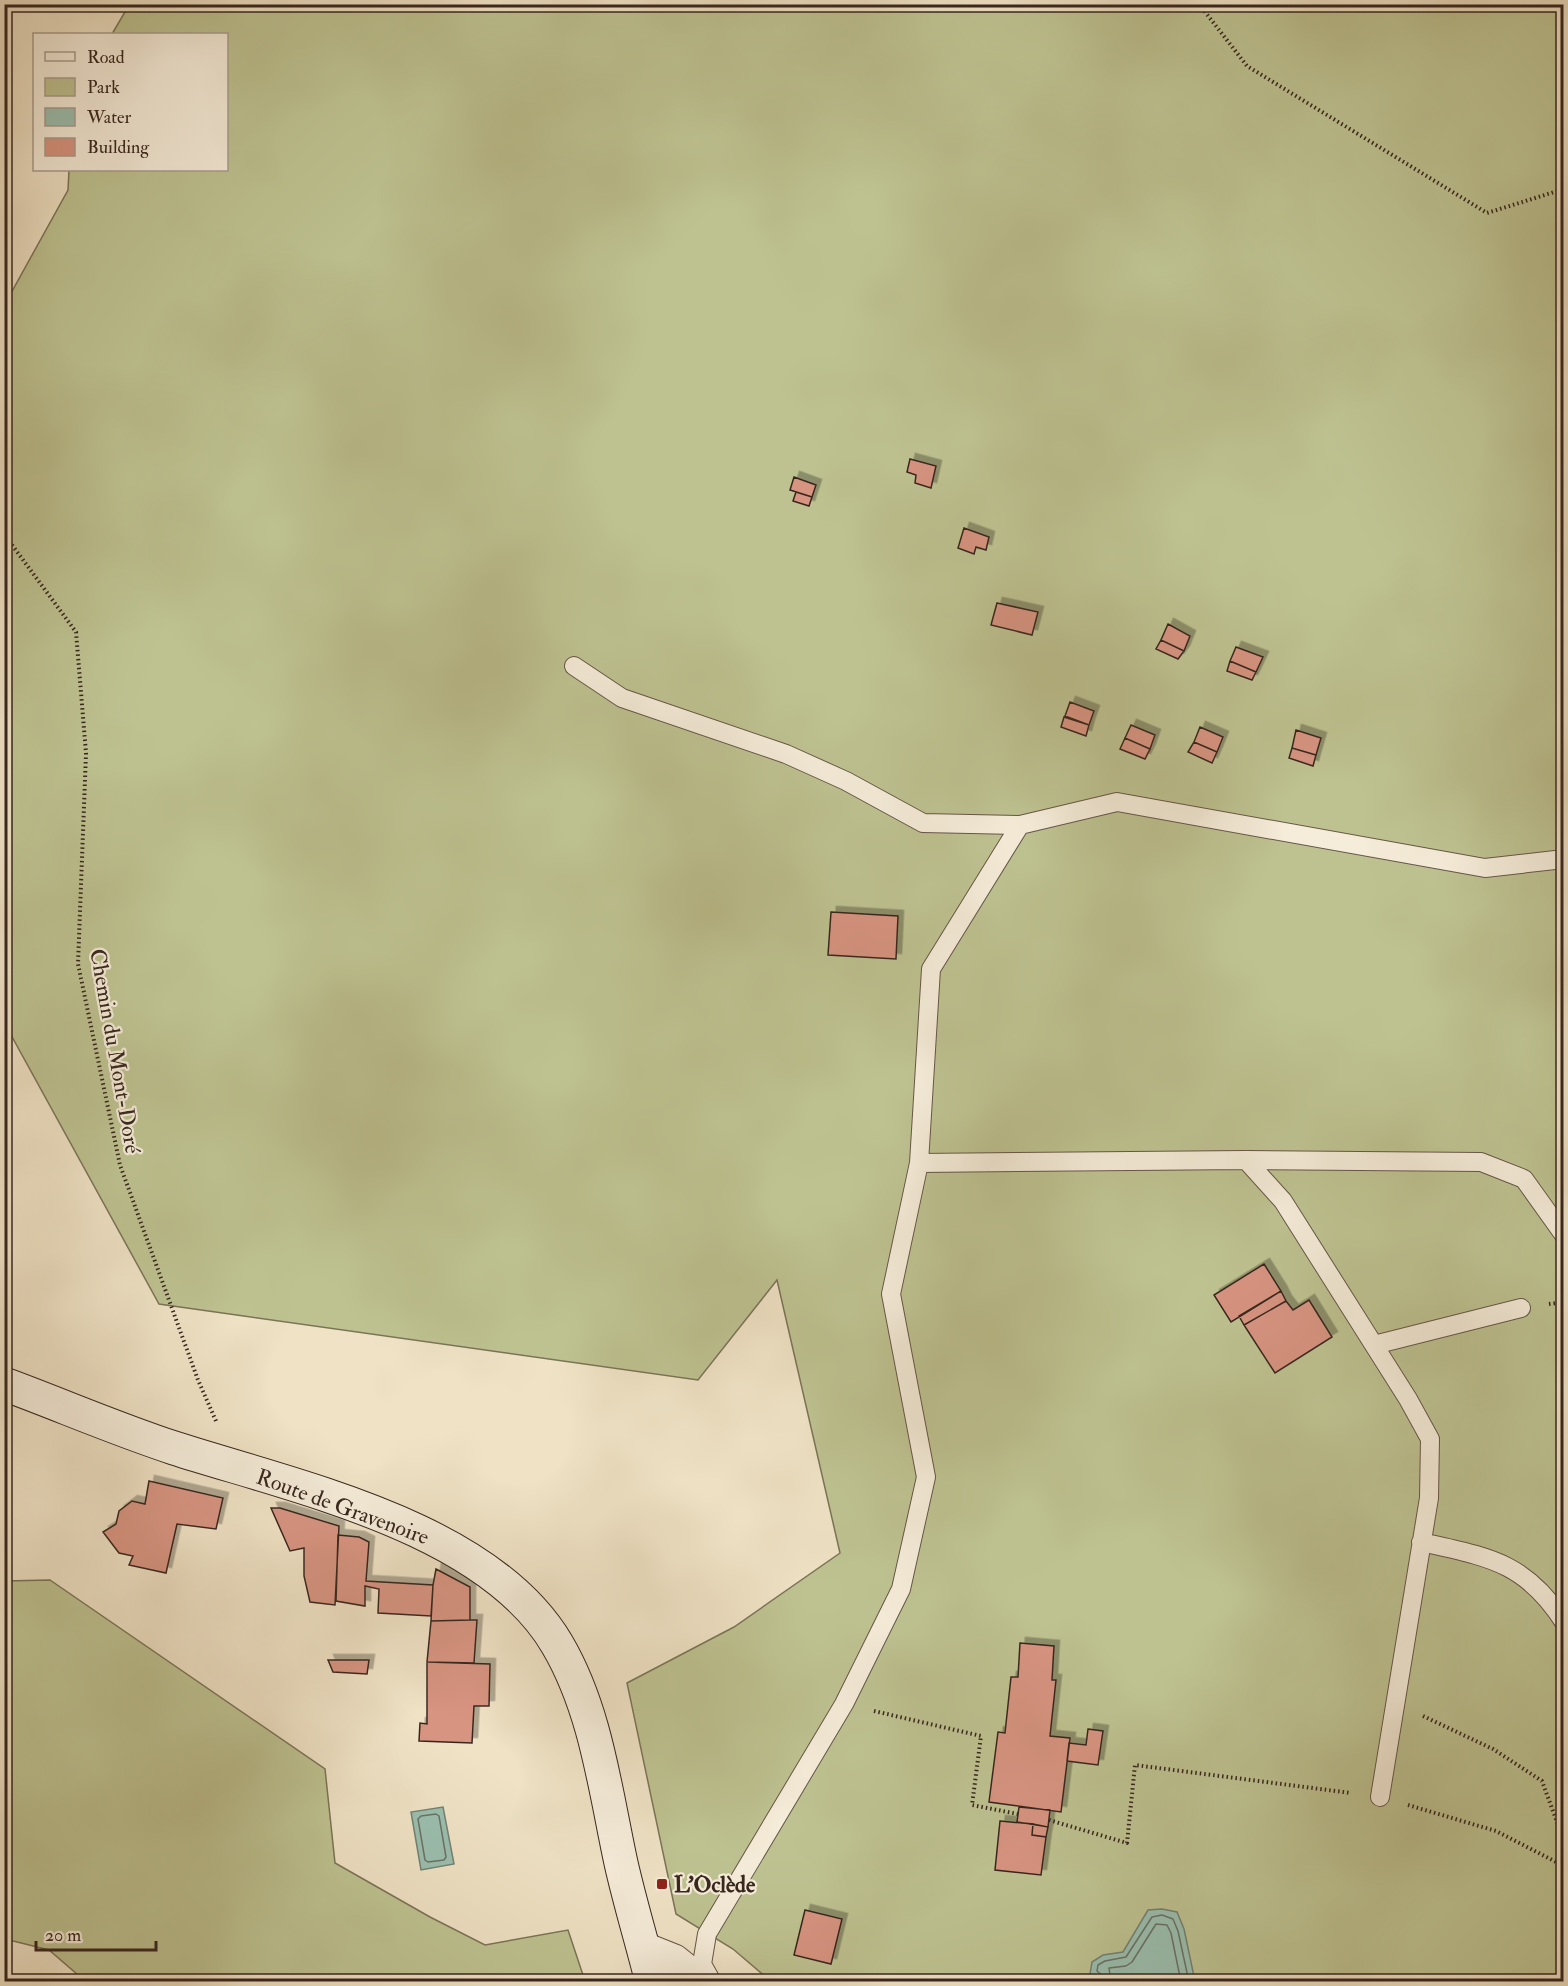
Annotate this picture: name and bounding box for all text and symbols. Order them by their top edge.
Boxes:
legend [33,33,228,171]
text: Road [87,46,125,69]
text: Park [87,76,120,99]
text: Water [86,106,131,129]
text: Building [87,136,150,159]
street label: Chemin du Mont-Doré [83,947,147,1157]
street label: Route de Gravenoire [252,1463,433,1551]
place label: L'Oclède [674,1871,756,1899]
marker: L'Oclède [655,1877,669,1891]
scale bar [36,1914,156,1952]
text: 20 m [45,1924,81,1947]

